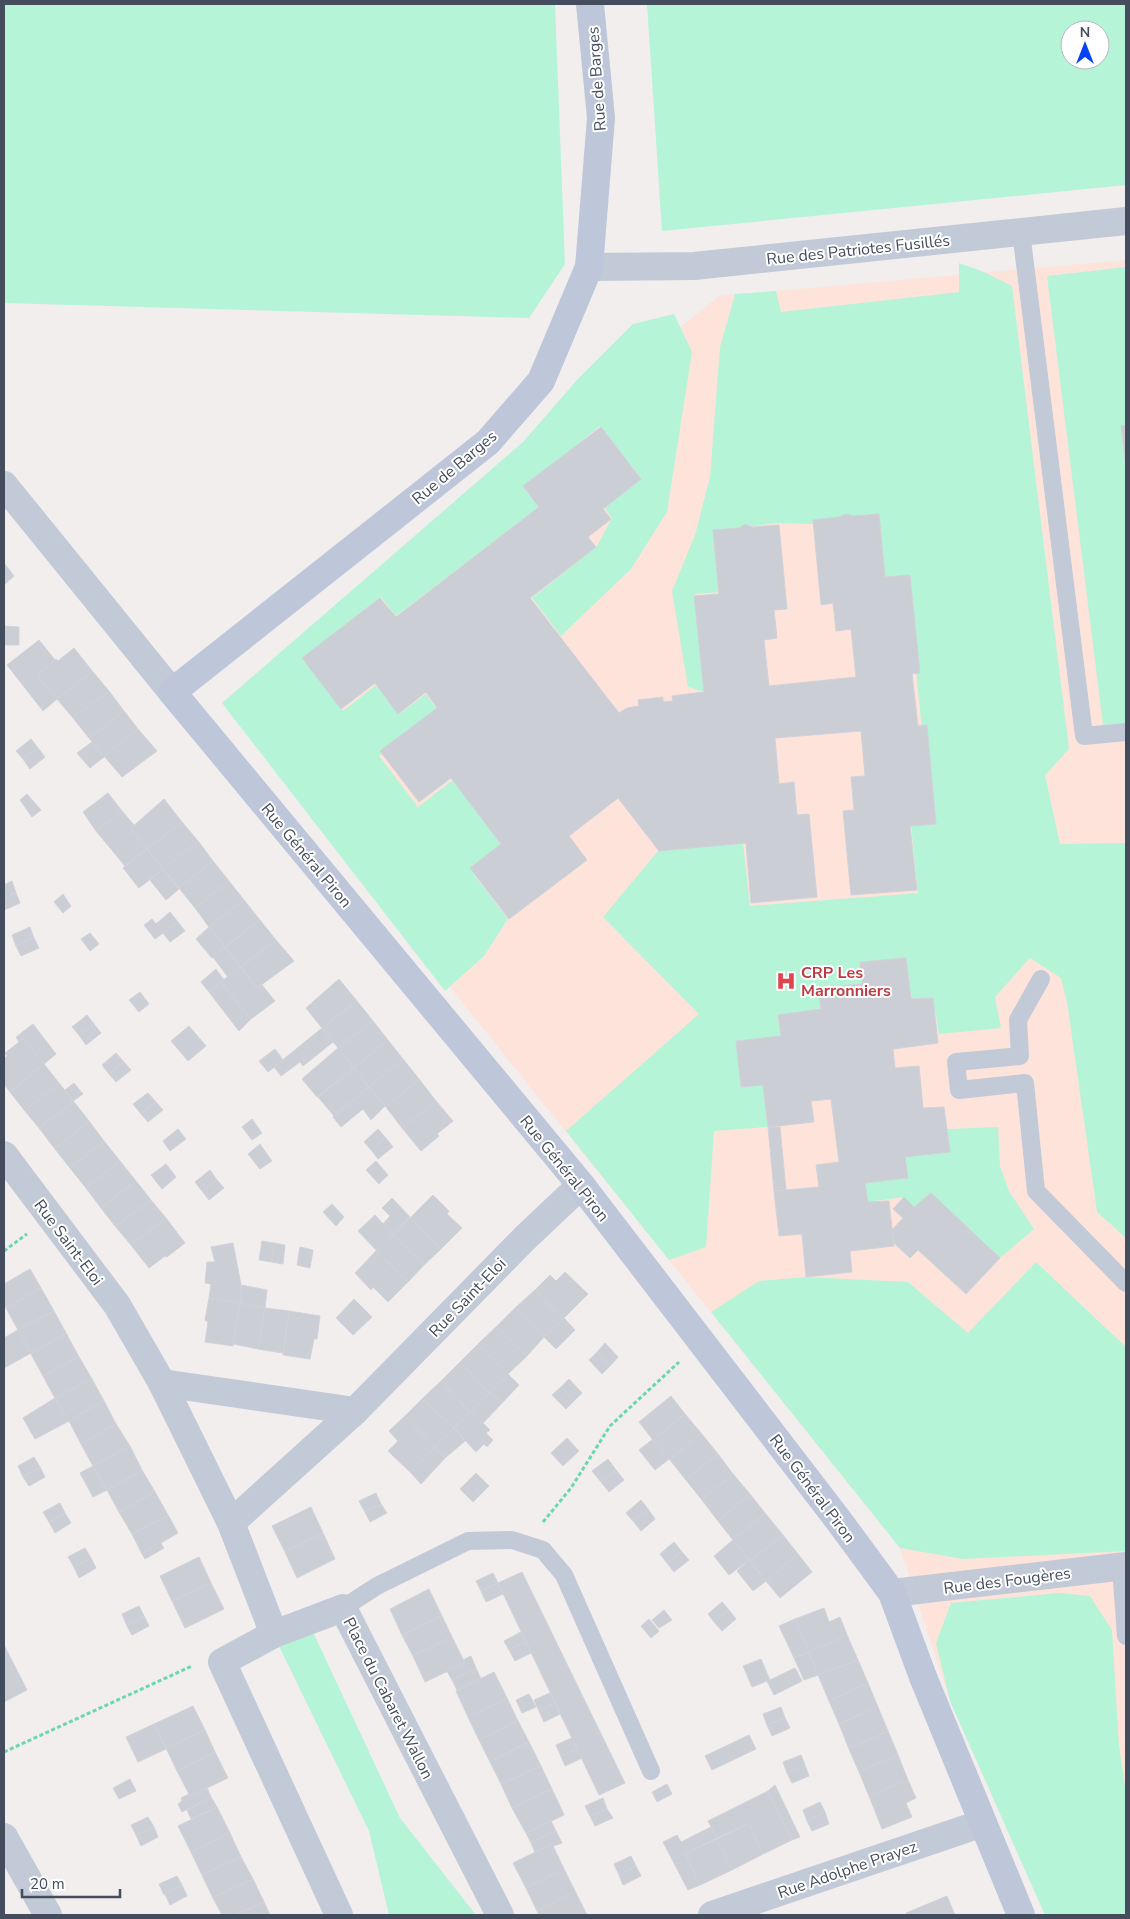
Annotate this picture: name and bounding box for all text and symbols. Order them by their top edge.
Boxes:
north arrow [1060,20,1110,70]
text: N [1080,23,1090,42]
street label: Rue de Barges [582,26,612,132]
street label: Rue des Patriotes Fusillés [765,229,951,271]
street label: Rue de Barges [407,426,502,510]
street label: Rue Général Piron [256,799,357,913]
place label: CRP Les Marronniers [801,962,891,1002]
hospital icon: CRP Les Marronniers [775,970,797,992]
street label: Rue Général Piron [515,1111,614,1226]
street label: Rue Saint-Eloi [29,1195,108,1290]
street label: Rue Saint-Eloi [424,1253,511,1342]
street label: Rue Général Piron [764,1430,860,1547]
street label: Rue des Fougères [942,1562,1072,1600]
street label: Place du Cabaret Wallon [338,1614,439,1783]
street label: Rue Adolphe Prayez [775,1836,920,1904]
scale bar [22,1866,120,1898]
text: 20 m [30,1874,65,1894]

